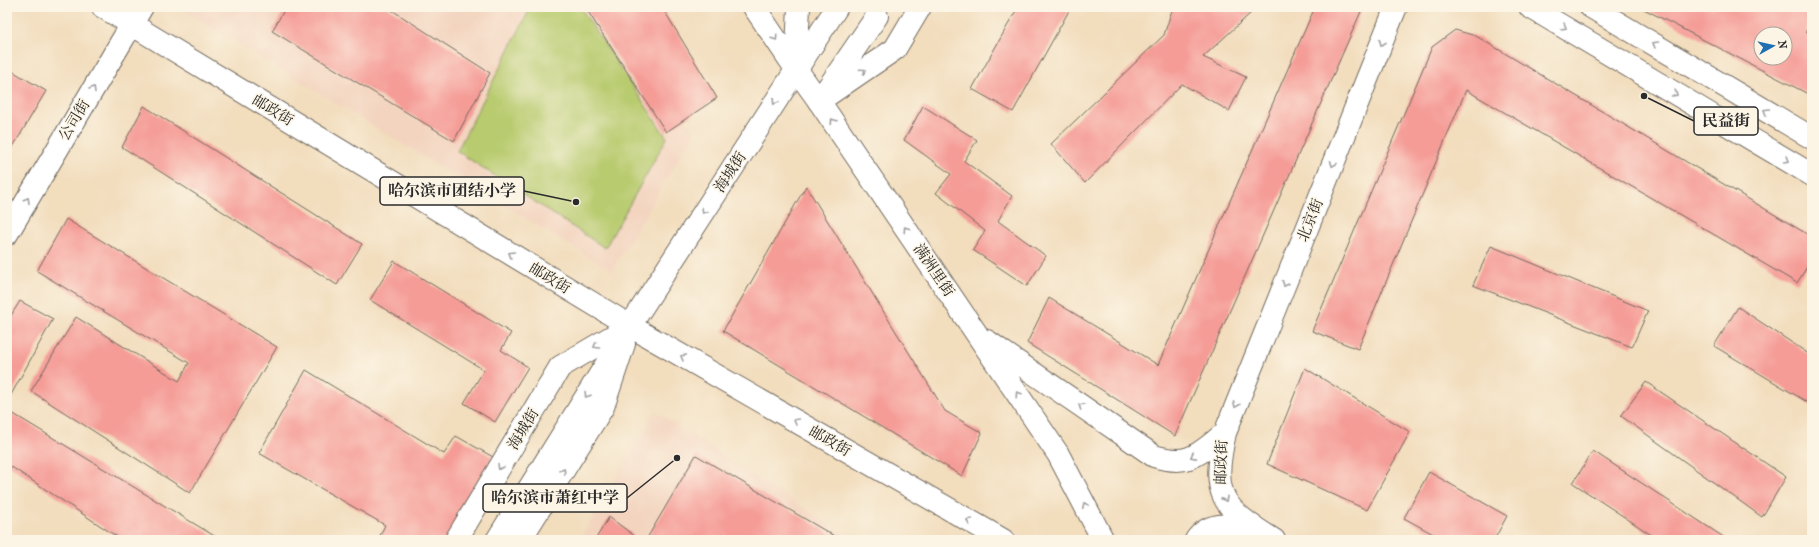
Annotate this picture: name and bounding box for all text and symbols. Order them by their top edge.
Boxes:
one-way arrow [1560,22,1567,30]
north arrow [1753,26,1793,66]
one-way arrow [770,34,778,41]
one-way arrow [1378,40,1386,47]
text: N [1775,40,1790,50]
one-way arrow [1651,42,1659,49]
one-way arrow [859,68,866,76]
one-way arrow [89,86,96,93]
one-way arrow [1671,89,1678,96]
street label: 邮政街 [249,91,297,129]
street label: 公司街 [55,96,93,144]
one-way arrow [772,98,779,105]
callout: 民益街 [1694,107,1758,135]
one-way arrow [1763,108,1770,115]
text: 民益街 [1702,111,1750,130]
one-way arrow [830,118,838,125]
street label: 海城街 [710,148,750,196]
one-way arrow [1783,156,1790,163]
one-way arrow [1330,159,1338,167]
callout: 哈尔滨市团结小学 [380,177,524,205]
text: 哈尔滨市团结小学 [388,181,516,200]
street label: 北京街 [1293,196,1327,244]
one-way arrow [22,197,29,204]
one-way arrow [701,207,709,214]
one-way arrow [904,226,911,233]
street label: 满洲里街 [910,240,958,300]
one-way arrow [508,252,515,259]
street label: 邮政街 [526,259,574,297]
one-way arrow [1281,281,1289,288]
one-way arrow [593,342,600,349]
one-way arrow [680,354,687,361]
one-way arrow [584,391,592,398]
one-way arrow [1015,391,1023,398]
one-way arrow [1233,402,1241,409]
one-way arrow [1078,404,1085,411]
street label: 海城街 [504,405,542,453]
one-way arrow [793,419,800,426]
street label: 邮政街 [806,422,854,460]
street label: 邮政街 [1211,439,1231,485]
one-way arrow [1190,451,1198,459]
one-way arrow [498,463,505,470]
one-way arrow [558,468,565,475]
callout: 哈尔滨市萧红中学 [483,484,627,512]
text: 哈尔滨市萧红中学 [491,488,619,507]
one-way arrow [1220,494,1228,502]
one-way arrow [1082,502,1090,510]
one-way arrow [966,518,973,525]

